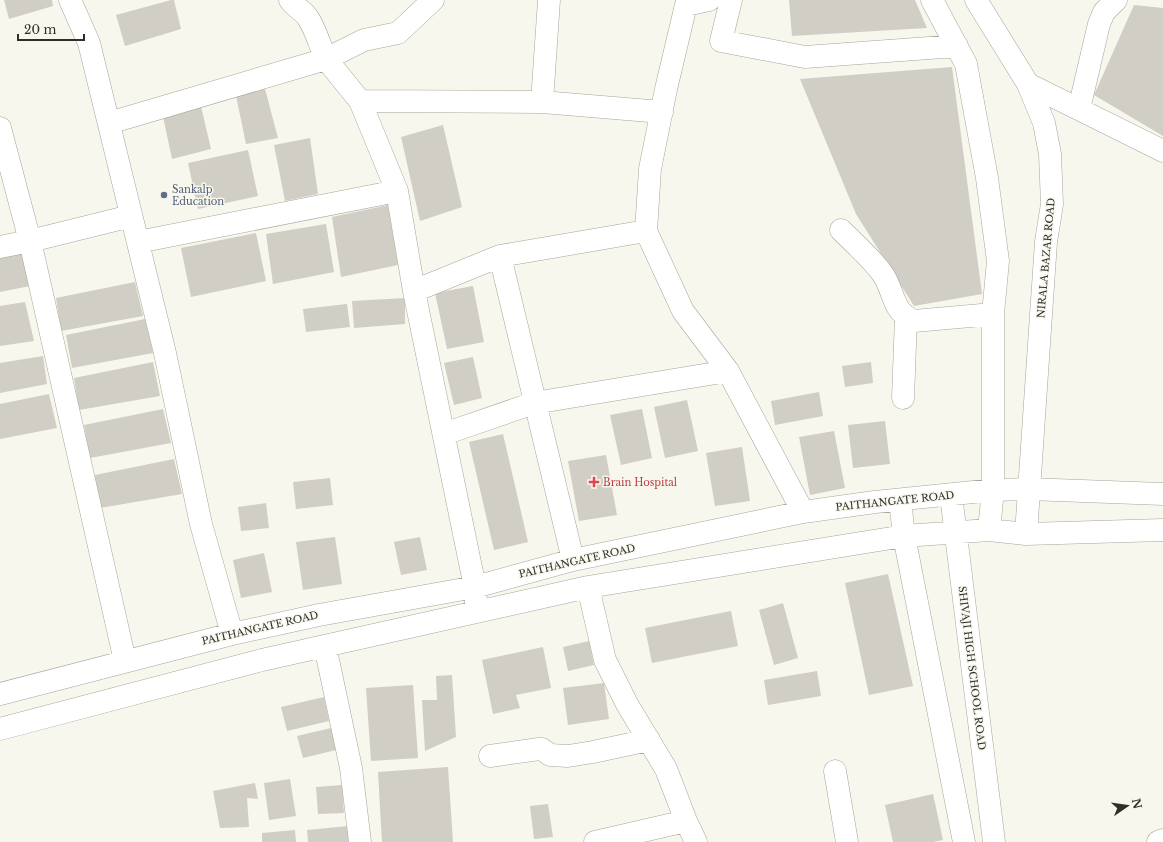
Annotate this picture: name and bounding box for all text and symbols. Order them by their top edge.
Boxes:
scale bar [18,16,84,42]
text: 20 m [24,22,56,37]
place label: Sankalp Education [172,183,224,208]
marker: Sankalp Education [159,190,169,200]
street label: NIRALA BAZAR ROAD [1034,197,1058,319]
marker: Brain Hospital [588,476,600,488]
place label: Brain Hospital [603,476,677,489]
street label: PAITHANGATE ROAD [835,488,955,514]
street label: PAITHANGATE ROAD [517,541,637,581]
street label: SHIVAJI HIGH SCHOOL ROAD [955,585,989,751]
street label: PAITHANGATE ROAD [200,608,320,648]
north arrow [1107,786,1147,826]
text: N [1129,797,1145,811]

